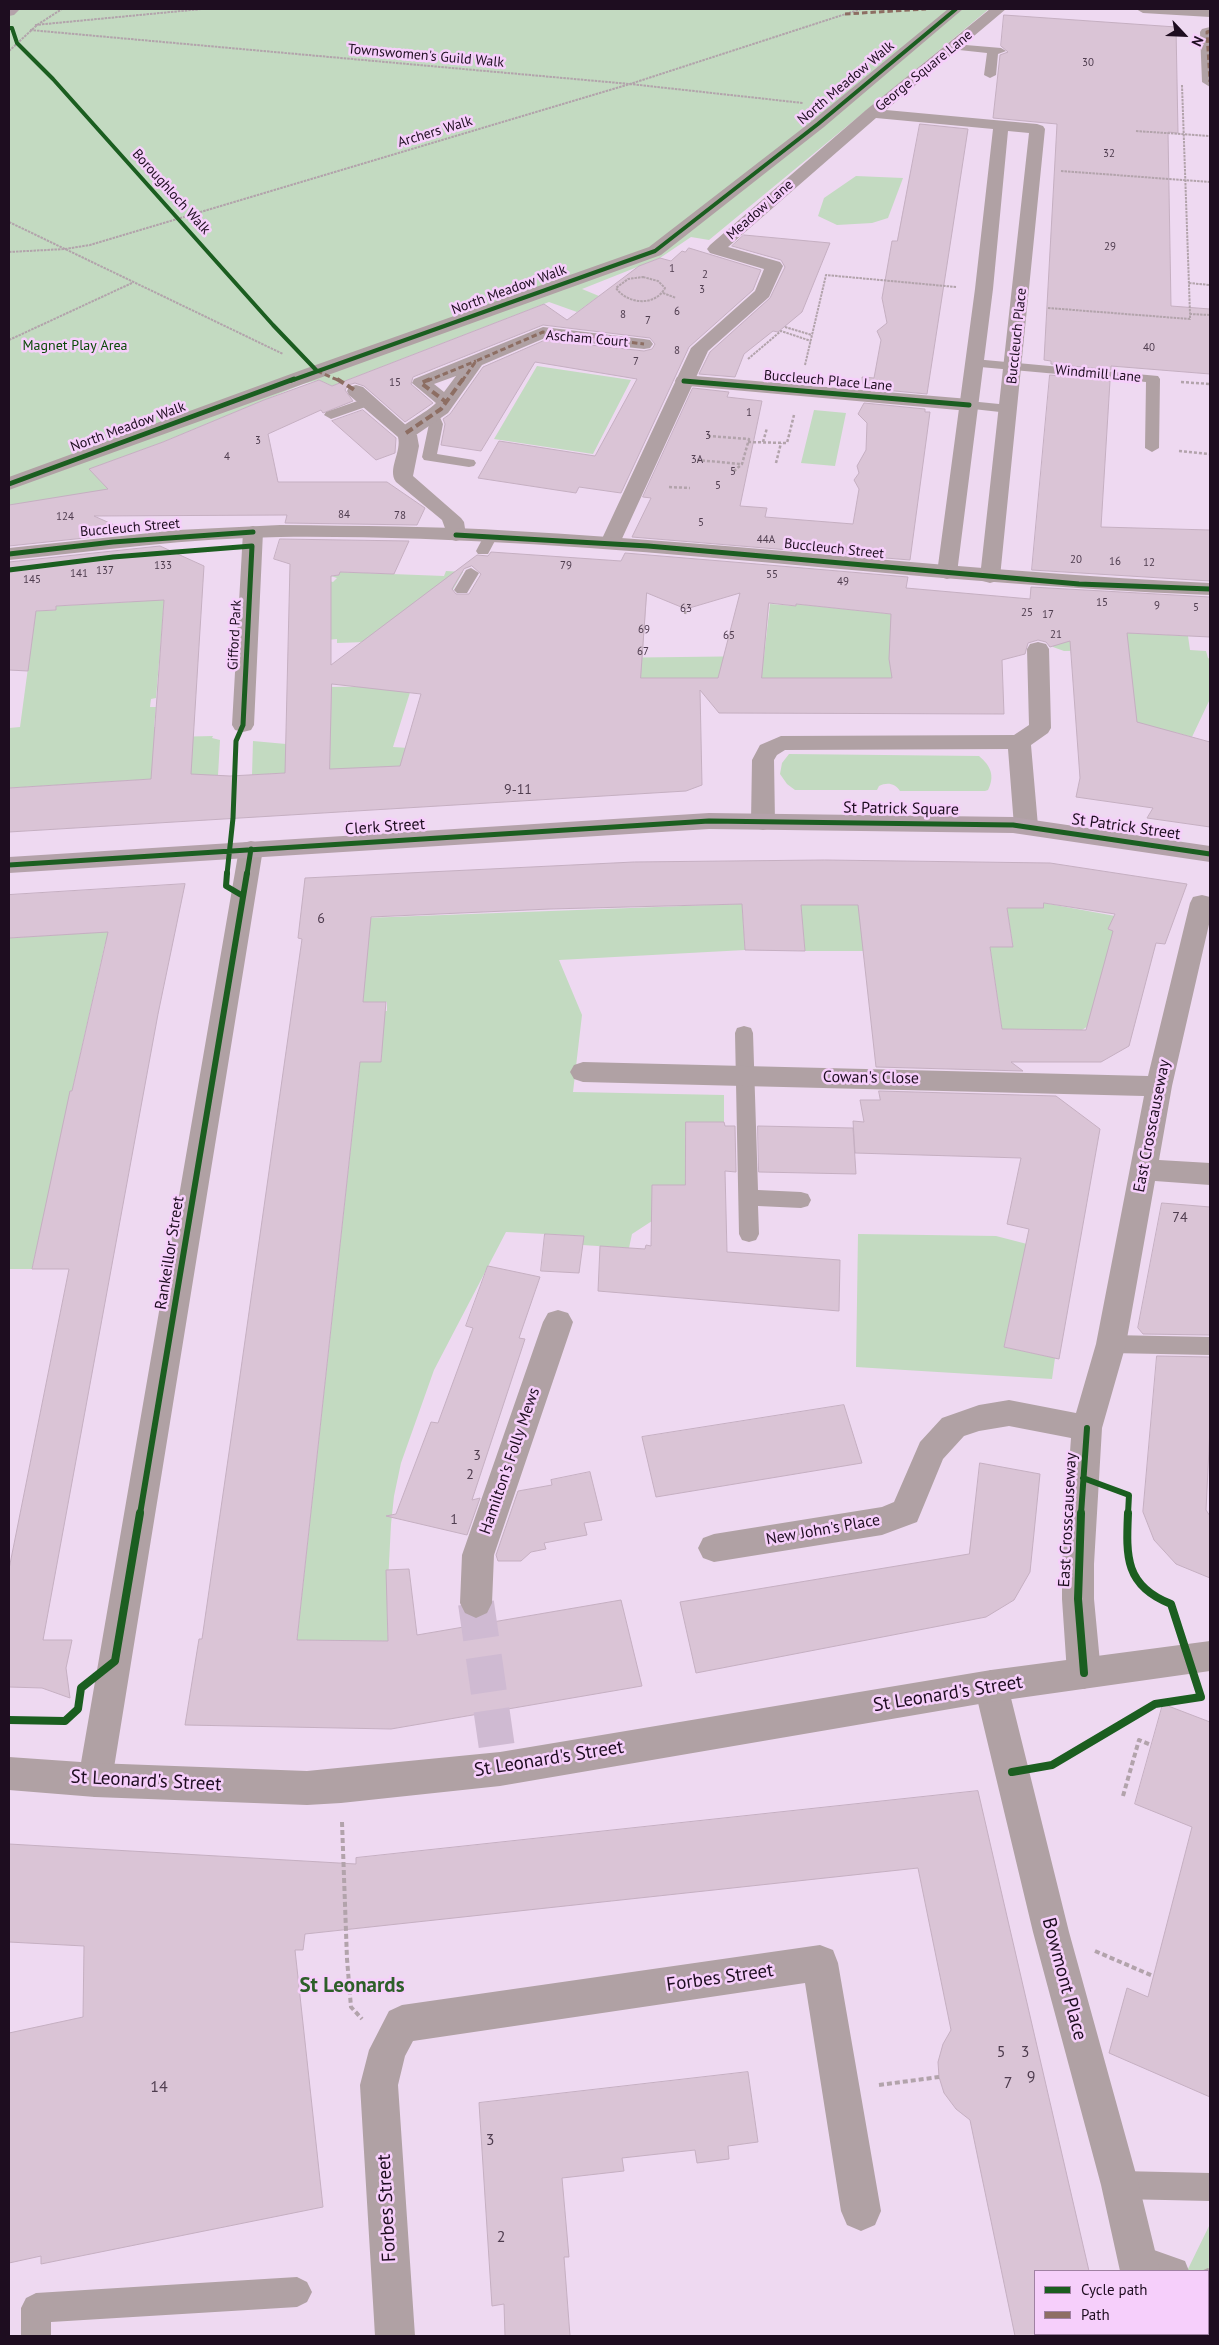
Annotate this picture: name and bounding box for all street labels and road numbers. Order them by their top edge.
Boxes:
street label: George Square Lane [872,27,976,115]
street label: North Meadow Walk [794,38,898,128]
street label: Townswomen's Guild Walk [347,41,505,71]
street label: Archers Walk [396,113,474,151]
street label: Boroughloch Walk [128,146,214,238]
street label: Meadow Lane [723,177,797,243]
street label: North Meadow Walk [449,261,569,319]
street label: Buccleuch Place [1004,287,1030,385]
street label: Ascham Court [545,327,629,351]
street label: Windmill Lane [1054,362,1142,386]
street label: Buccleuch Place Lane [763,367,893,395]
street label: North Meadow Walk [68,398,188,456]
street label: Buccleuch Street [79,515,181,541]
street label: Buccleuch Street [783,535,885,563]
street label: Gifford Park [225,599,245,671]
street label: St Patrick Square [843,798,959,820]
street label: St Patrick Street [1070,810,1182,844]
street label: Clerk Street [344,815,426,839]
street label: East Crosscauseway [1130,1058,1174,1194]
street label: Cowan's Close [823,1068,919,1088]
street label: Rankeillor Street [152,1195,188,1311]
street label: Hamilton's Folly Mews [476,1385,544,1537]
street label: East Crosscauseway [1055,1452,1081,1588]
street label: New John's Place [764,1511,882,1549]
street label: St Leonard's Street [872,1671,1024,1717]
street label: St Leonard's Street [473,1736,625,1782]
street label: St Leonard's Street [70,1766,222,1796]
street label: Bowmont Place [1037,1915,1091,2043]
street label: Forbes Street [665,1959,775,1997]
street label: Forbes Street [373,2153,401,2263]

